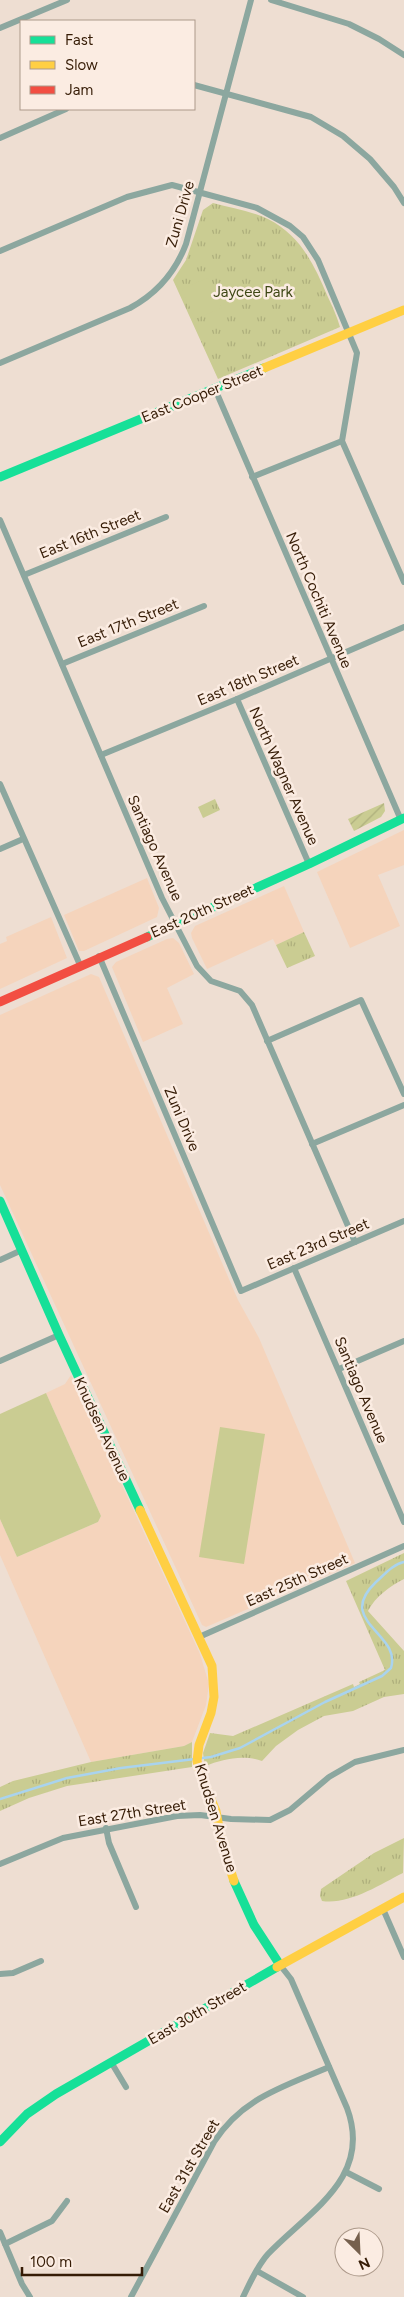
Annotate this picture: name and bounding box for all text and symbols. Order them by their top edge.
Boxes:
legend [20,20,195,110]
text: Fast [65,31,94,49]
text: Slow [65,56,98,74]
text: Jam [65,81,93,99]
street label: Zuni Drive [162,179,198,249]
park label: Jaycee Park [213,283,294,301]
street label: East Cooper Street [139,361,265,426]
street label: East 16th Street [37,505,143,562]
street label: North Cochiti Avenue [282,529,356,671]
street label: East 17th Street [75,595,181,651]
street label: East 18th Street [195,650,302,709]
street label: North Wagner Avenue [245,704,323,848]
street label: Santiago Avenue [124,792,186,904]
street label: East 20th Street [148,880,256,942]
street label: Zuni Drive [160,1084,204,1154]
street label: East 23rd Street [264,1214,372,1274]
street label: Santiago Avenue [330,1334,392,1446]
street label: Knudsen Avenue [70,1374,134,1484]
street label: East 25th Street [243,1549,351,1611]
street label: Knudsen Avenue [191,1762,241,1874]
street label: East 27th Street [77,1796,188,1830]
street label: East 30th Street [145,1977,250,2048]
street label: East 31st Street [155,2115,223,2216]
north arrow [334,2227,384,2277]
scale bar [22,2244,142,2276]
text: 100 m [30,2253,72,2271]
text: N [356,2253,372,2273]

